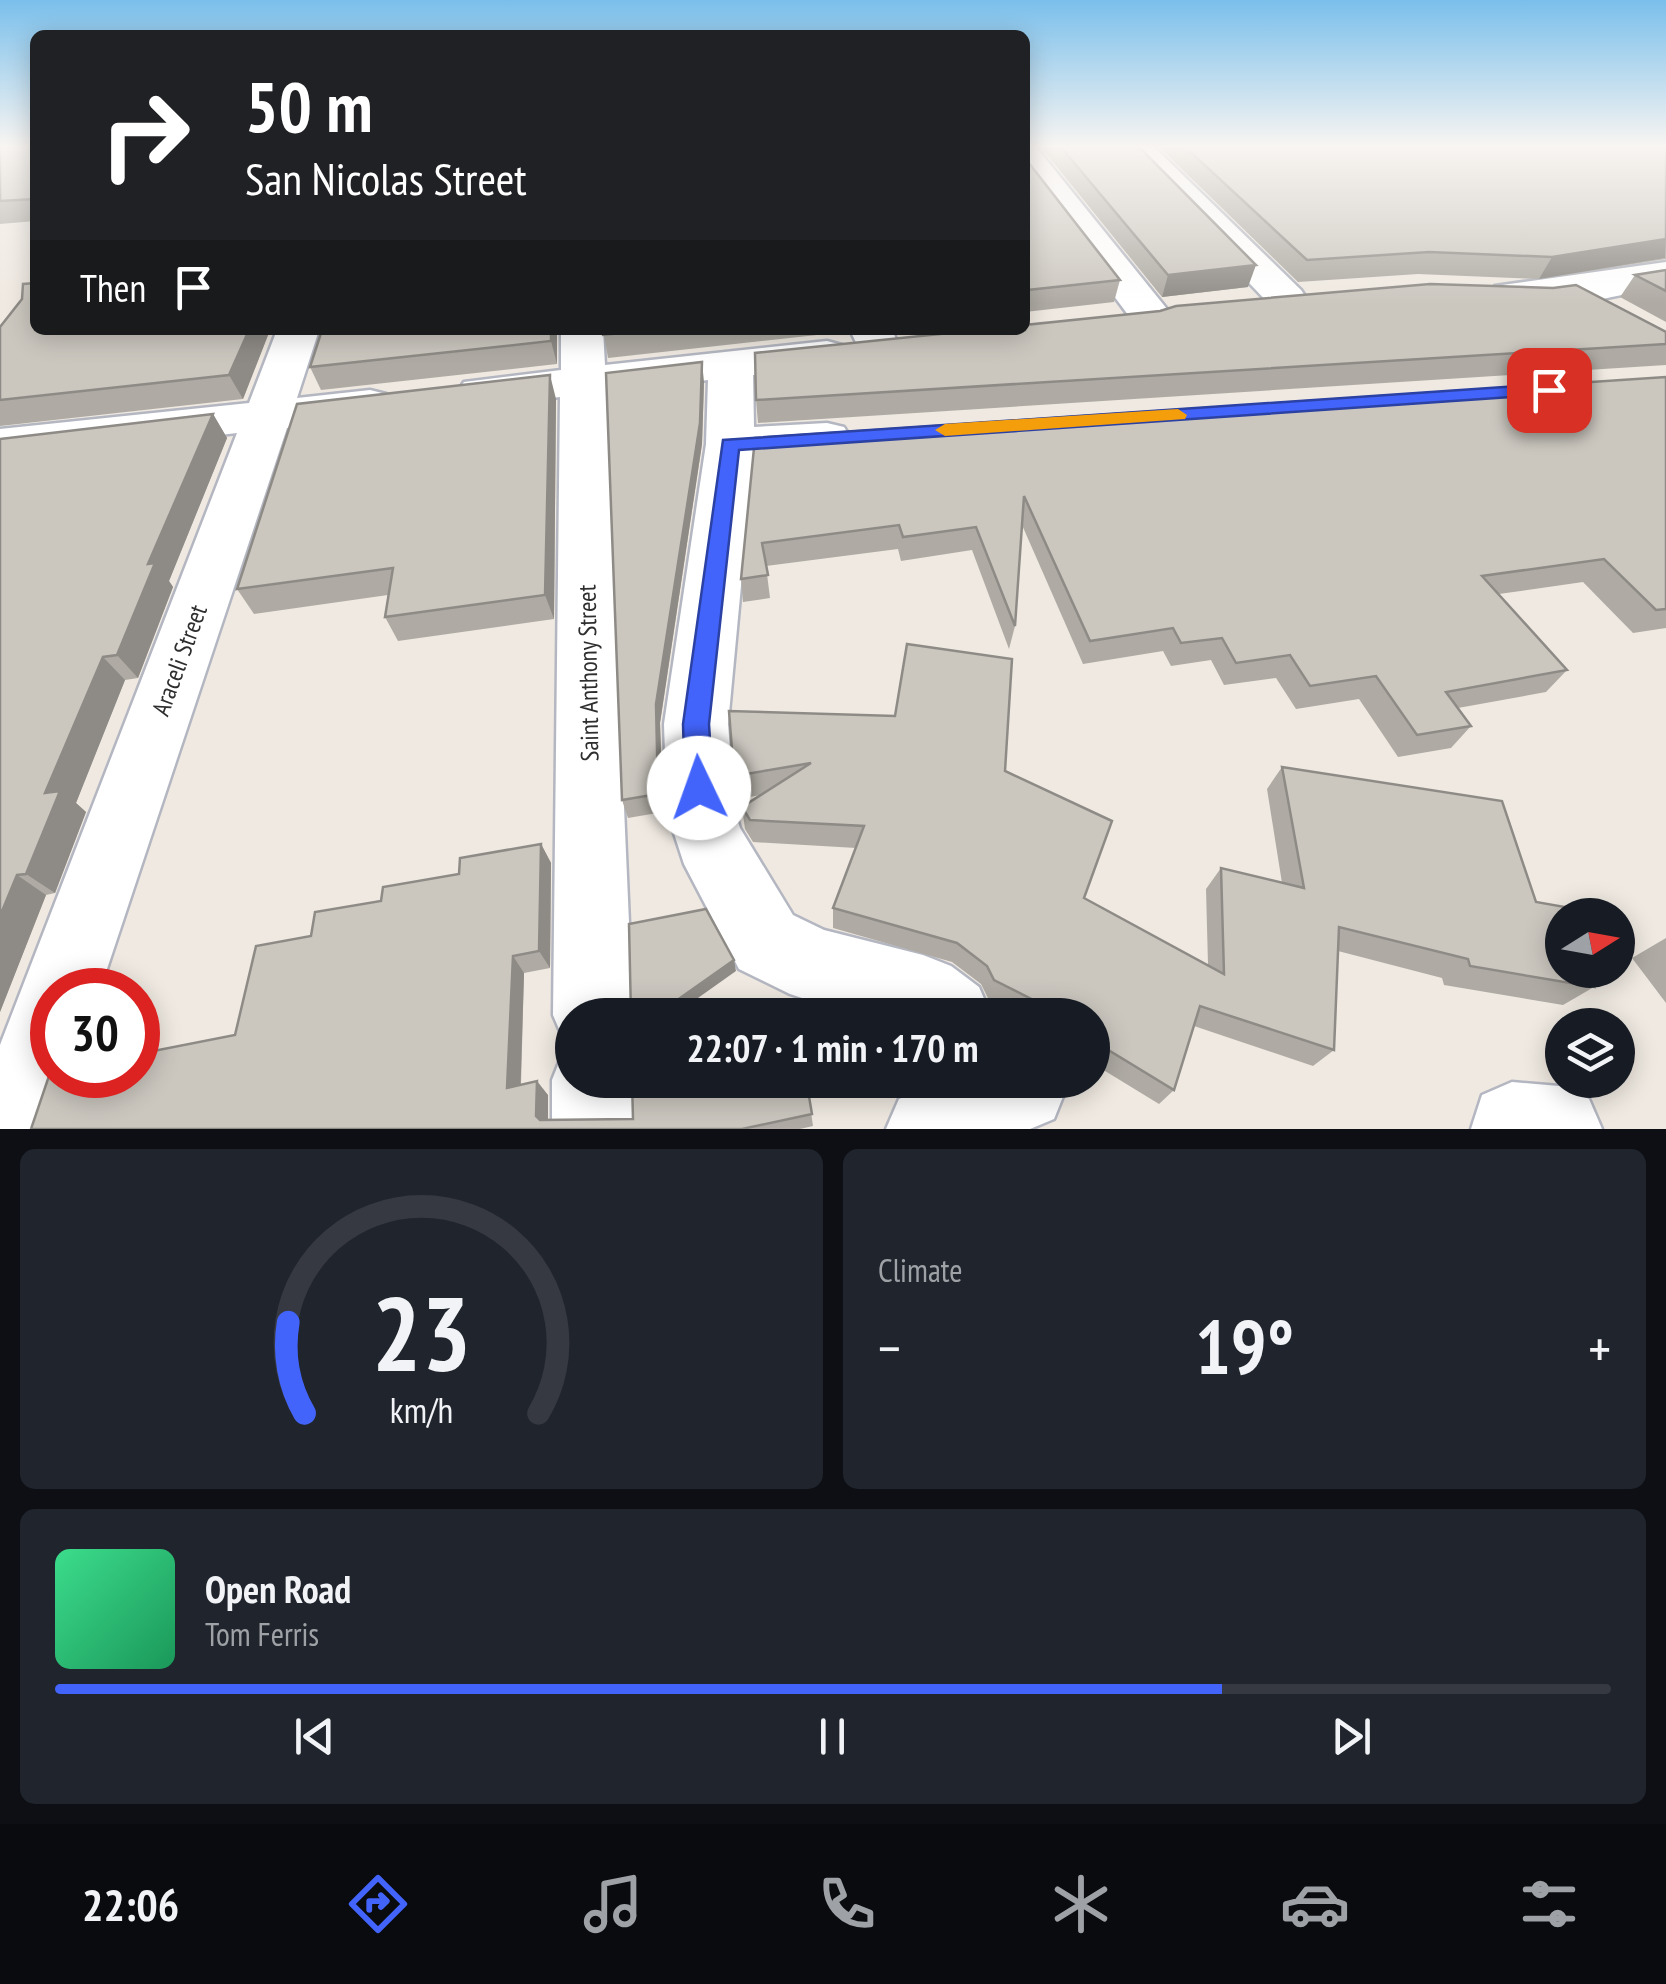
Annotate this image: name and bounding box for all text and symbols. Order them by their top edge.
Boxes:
text: 50 m [245,61,373,151]
icon: right [80,70,210,200]
text: San Nicolas Street [245,149,527,207]
icon: arrive [166,260,221,315]
text: Then [80,263,146,312]
pin [1507,348,1592,433]
icon: arrive [1522,363,1577,418]
street label: Saint Anthony Street [570,584,606,762]
street label: Araceli Street [144,600,214,720]
position arrow [647,736,751,840]
north arrow [1545,898,1635,988]
map controls [1545,898,1635,1098]
speed limit sign: 30 [30,968,160,1098]
button: layers [1545,1008,1635,1098]
text: 22:07 · 1 min · 170 m [686,1023,979,1072]
text: Climate [878,1249,962,1291]
text: 23 [372,1265,471,1400]
text: 19° [1195,1298,1294,1395]
text: − [878,1312,901,1383]
text: + [1588,1312,1611,1383]
text: km/h [390,1387,453,1433]
text: Open Road [205,1564,351,1613]
text: Tom Ferris [205,1613,319,1655]
icon: previous [287,1709,342,1764]
icon: pause [805,1709,860,1764]
icon: next [1324,1709,1379,1764]
icon: directions [343,1869,413,1939]
icon: music [578,1869,648,1939]
icon: phone [812,1869,882,1939]
icon: climate [1046,1869,1116,1939]
icon: car [1280,1869,1350,1939]
icon: filters [1514,1869,1584,1939]
text: 22:06 [82,1875,179,1933]

